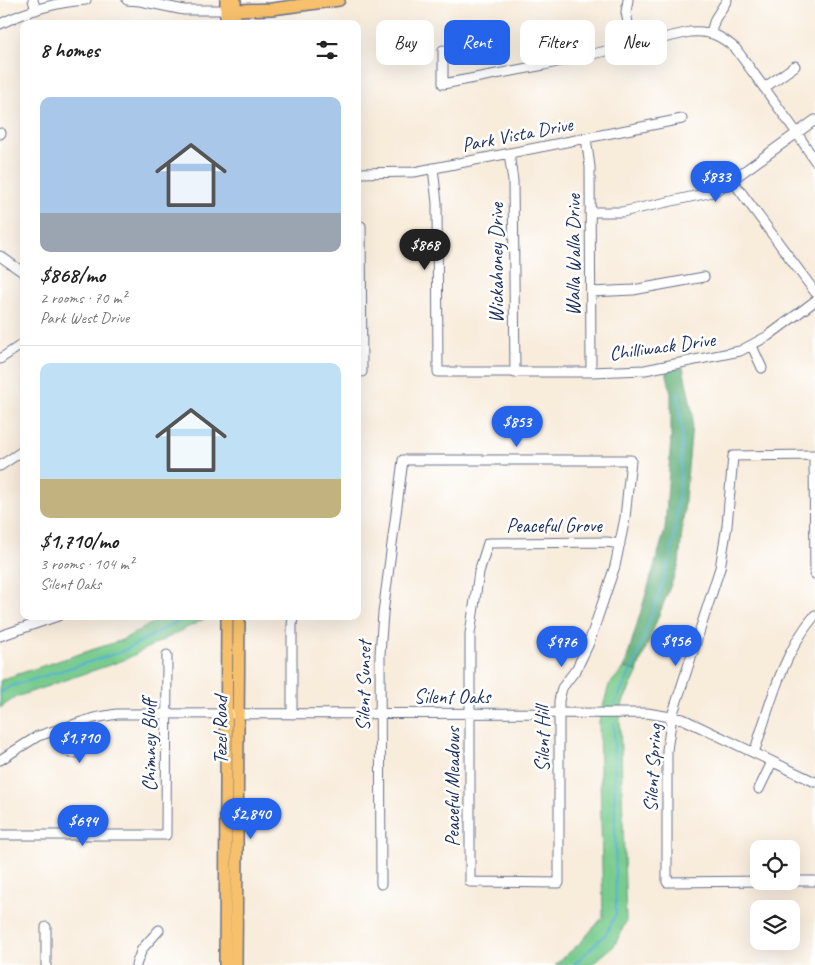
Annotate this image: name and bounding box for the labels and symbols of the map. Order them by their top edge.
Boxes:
street label: Park Vista Drive [460,111,576,157]
pin: $833 [686,160,746,203]
street label: Walla Walla Drive [561,193,586,316]
street label: Wickahoney Drive [484,201,509,323]
pin: $868 [395,228,455,271]
street label: Chilliwack Drive [608,326,718,366]
pin: $853 [487,406,547,448]
street label: Peaceful Grove [506,513,603,538]
pin: $956 [646,624,706,667]
pin: $976 [532,626,592,668]
street label: Silent Sunset [350,637,377,731]
street label: Silent Oaks [414,684,492,709]
street label: Tezel Road [208,693,233,764]
street label: Chimney Bluff [137,694,162,792]
street label: Silent Hill [530,702,555,772]
pin: $1,710 [39,722,121,764]
street label: Silent Spring [638,722,667,813]
street label: Peaceful Meadows [440,725,465,847]
pin: $2,840 [210,798,292,840]
pin: $694 [53,804,113,847]

